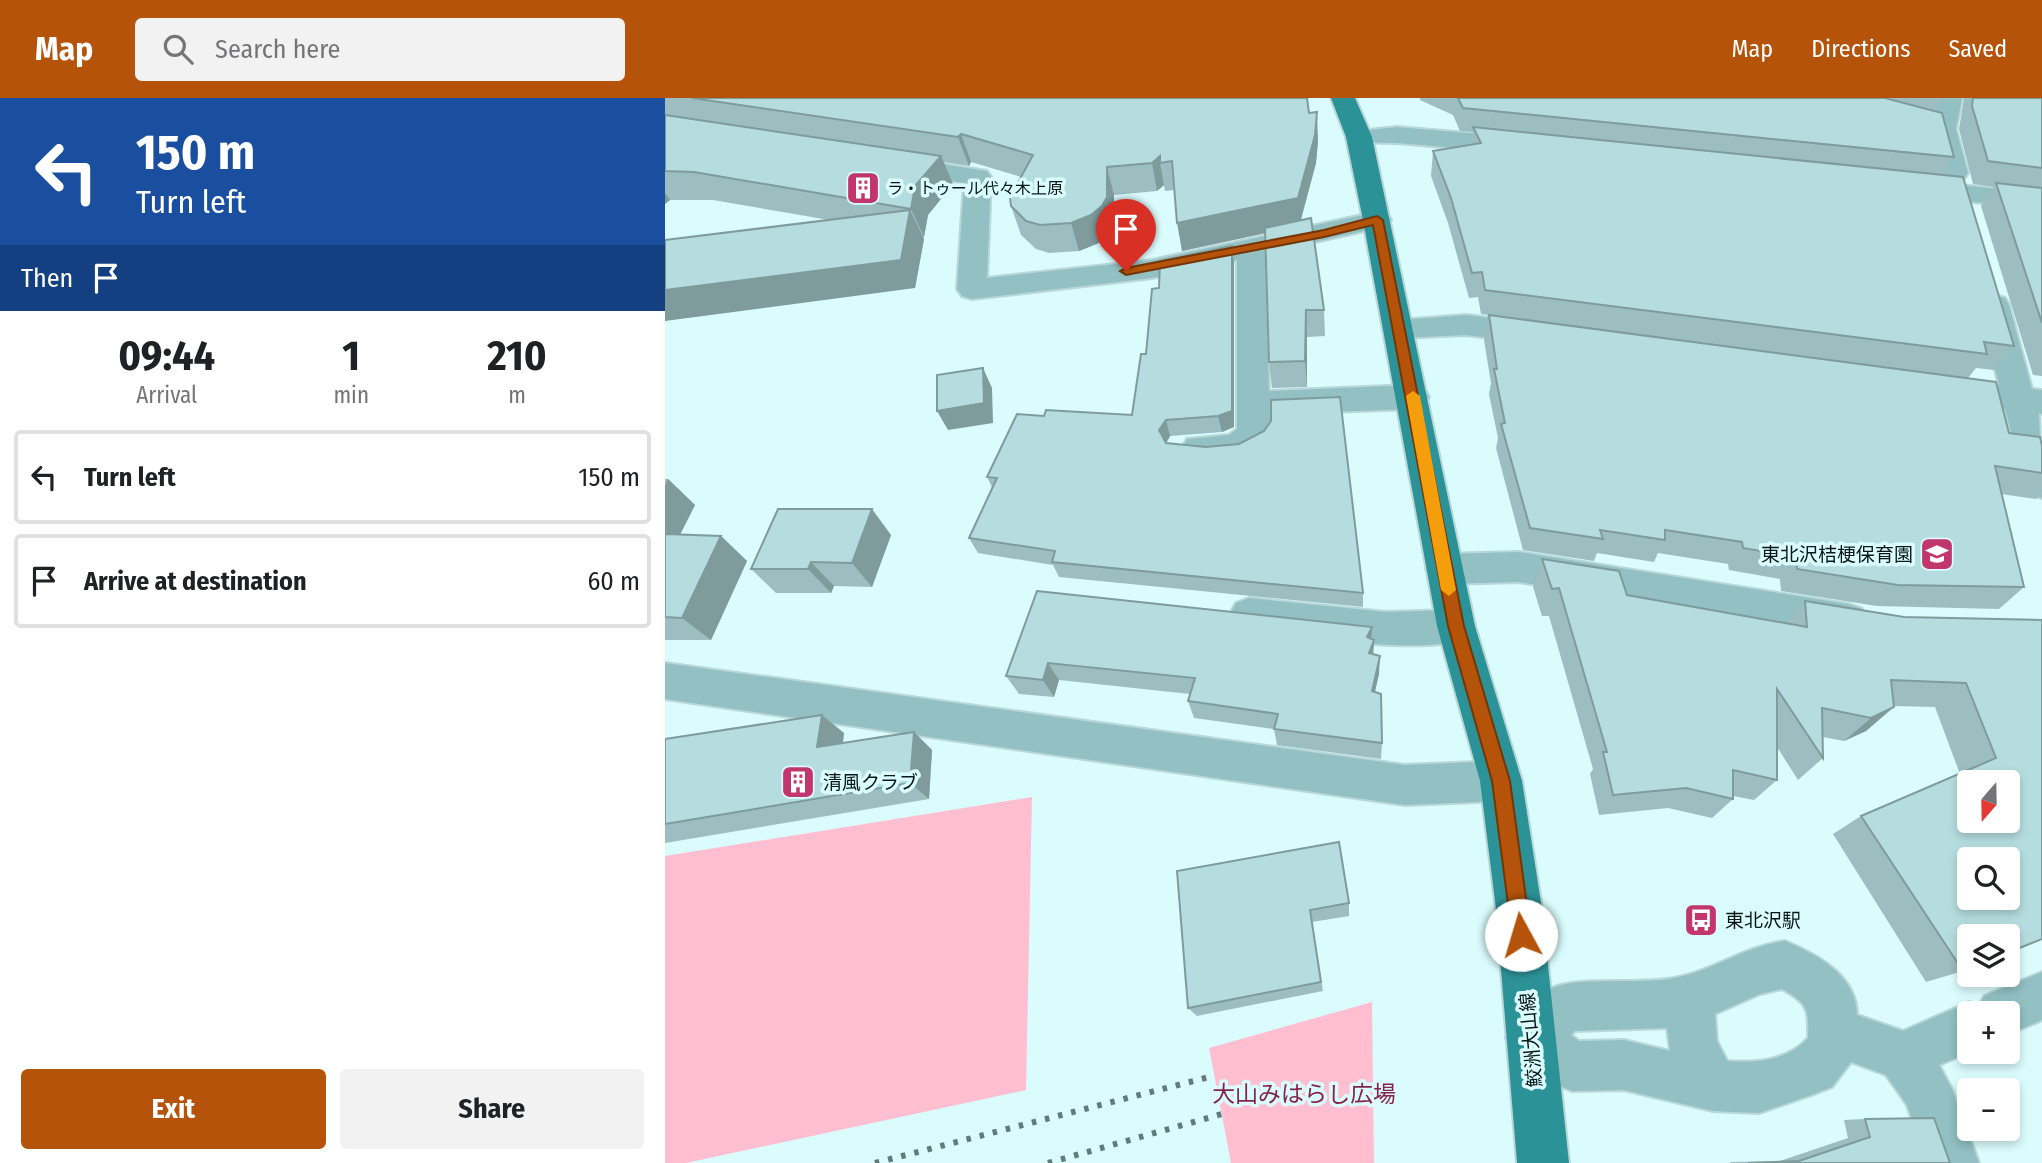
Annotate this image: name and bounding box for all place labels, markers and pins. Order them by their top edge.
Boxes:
building icon: ラ・トゥール代々木上原 [844,169,882,207]
place label: ラ・トゥール代々木上原 [887,179,1063,198]
pin [1096,199,1156,271]
school or university icon: 東北沢桔梗保育園 [1918,535,1956,573]
place label: 東北沢桔梗保育園 [1761,543,1913,566]
building icon: 清風クラブ [779,763,817,801]
place label: 清風クラブ [823,771,918,794]
bus stop icon: 東北沢駅 [1682,901,1720,939]
place label: 東北沢駅 [1725,909,1801,932]

